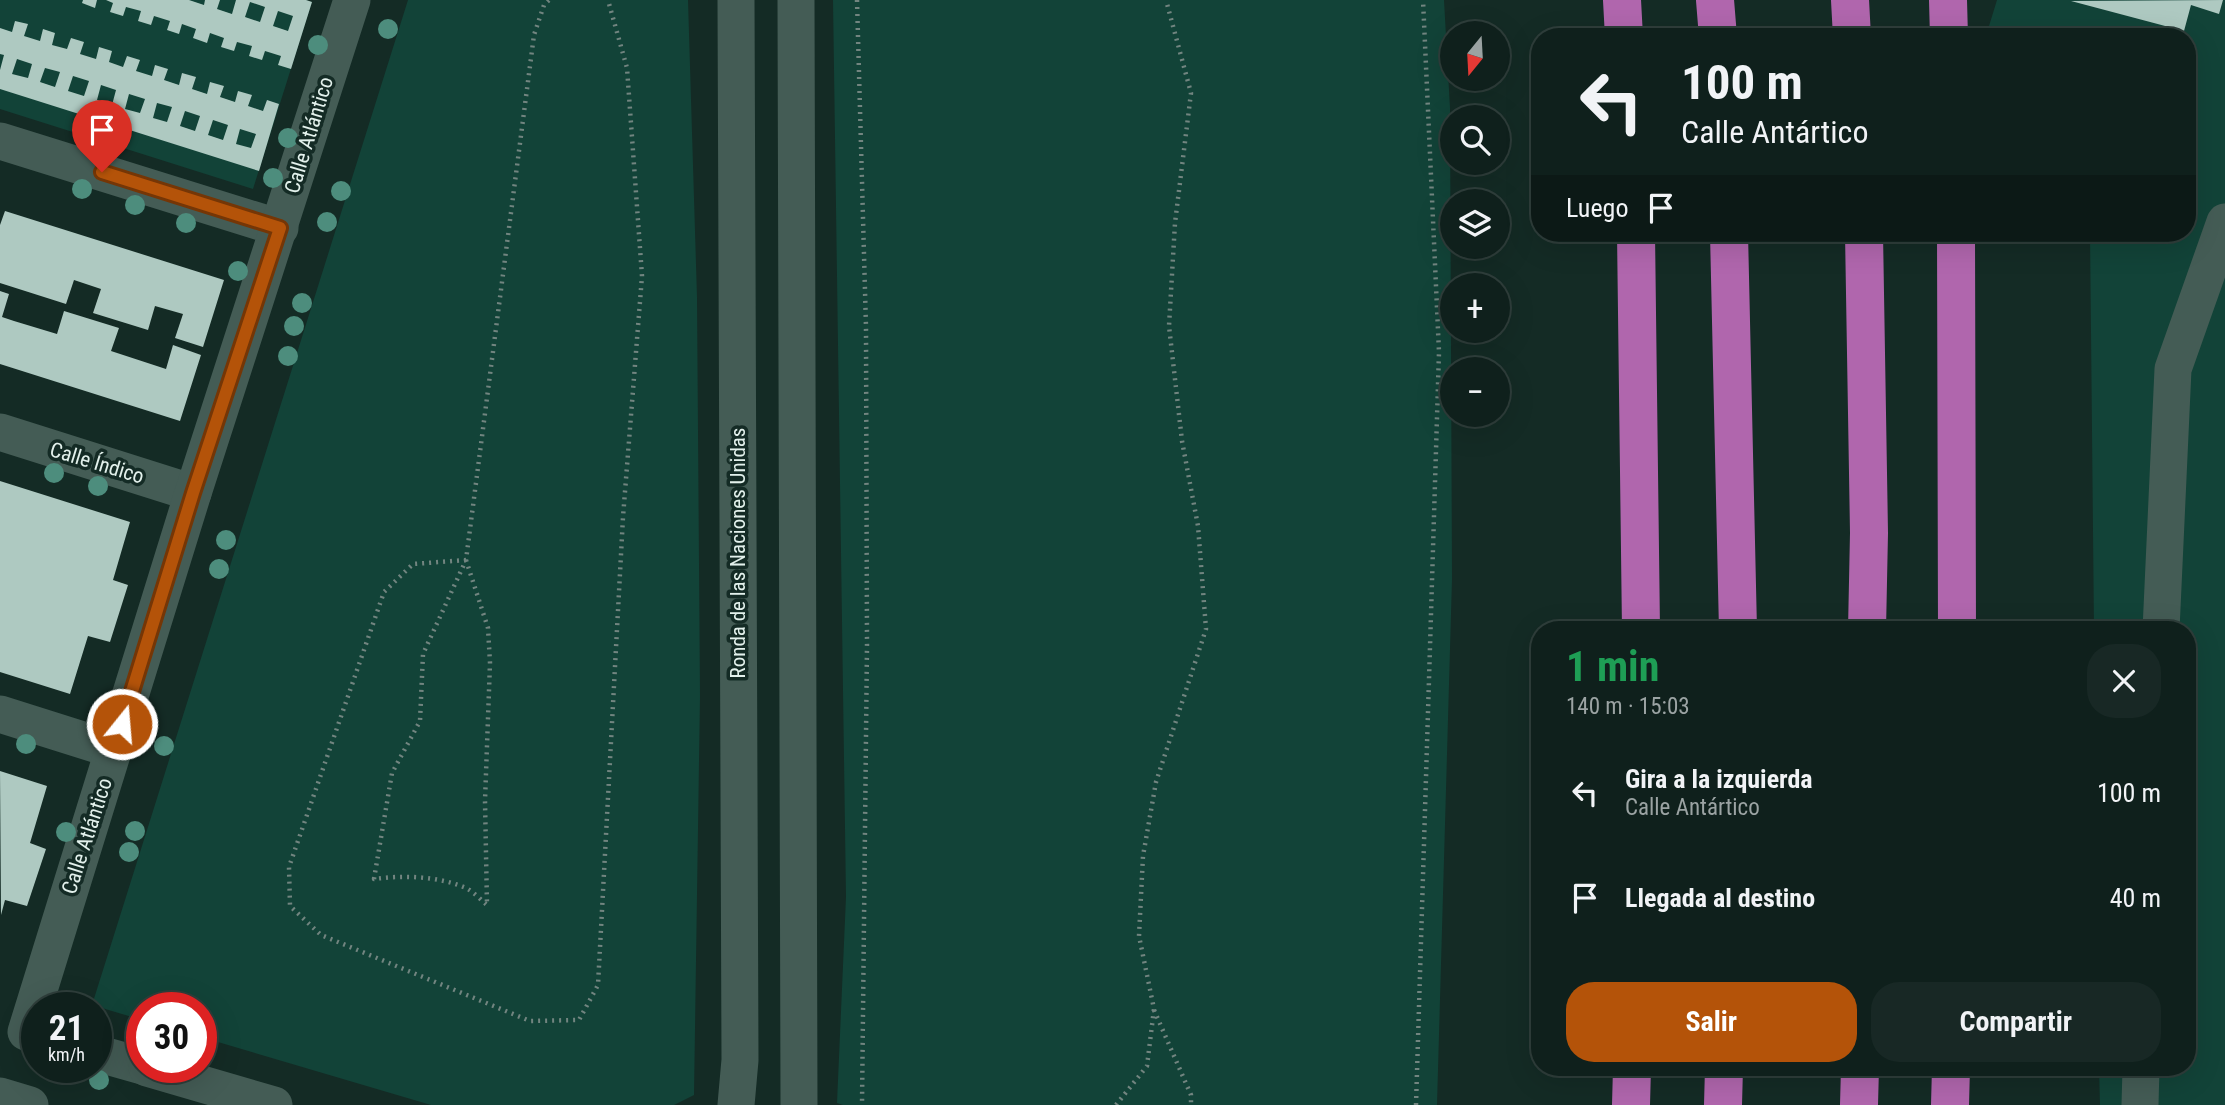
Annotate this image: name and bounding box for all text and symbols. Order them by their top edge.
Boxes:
north arrow [1440,21,1510,91]
map controls [1440,21,1510,427]
text: 100 m [1681,54,1803,111]
icon: left [1566,56,1657,147]
street label: Calle Atlántico [280,74,338,196]
pin [72,100,132,172]
button: search [1440,105,1510,175]
icon: arrive [83,111,121,149]
text: Calle Antártico [1681,113,1868,151]
button: layers [1440,189,1510,259]
icon: arrive [1642,189,1680,227]
text: Luego [1566,193,1628,223]
button: + [1440,273,1510,343]
button: − [1440,357,1510,427]
street label: Ronda de las Naciones Unidas [726,428,750,678]
street label: Calle Índico [47,437,147,489]
text: 1 min [1566,642,1659,691]
button: close [2087,644,2161,718]
position arrow [85,687,159,761]
text: 140 m · 15:03 [1566,693,1690,720]
text: Gira a la izquierda [1625,764,1813,794]
icon: left [1566,774,1604,812]
street label: Calle Atlántico [57,775,117,897]
text: 100 m [2097,778,2161,808]
text: Calle Antártico [1625,794,1760,821]
icon: arrive [1566,879,1604,917]
text: Llegada al destino [1625,883,1815,913]
text: 40 m [2110,883,2161,913]
button: Salir [1566,982,1857,1062]
button: Compartir [1871,982,2161,1062]
speed limit sign: 30 [126,992,217,1083]
text: 21 [49,1008,84,1049]
text: km/h [48,1044,85,1065]

